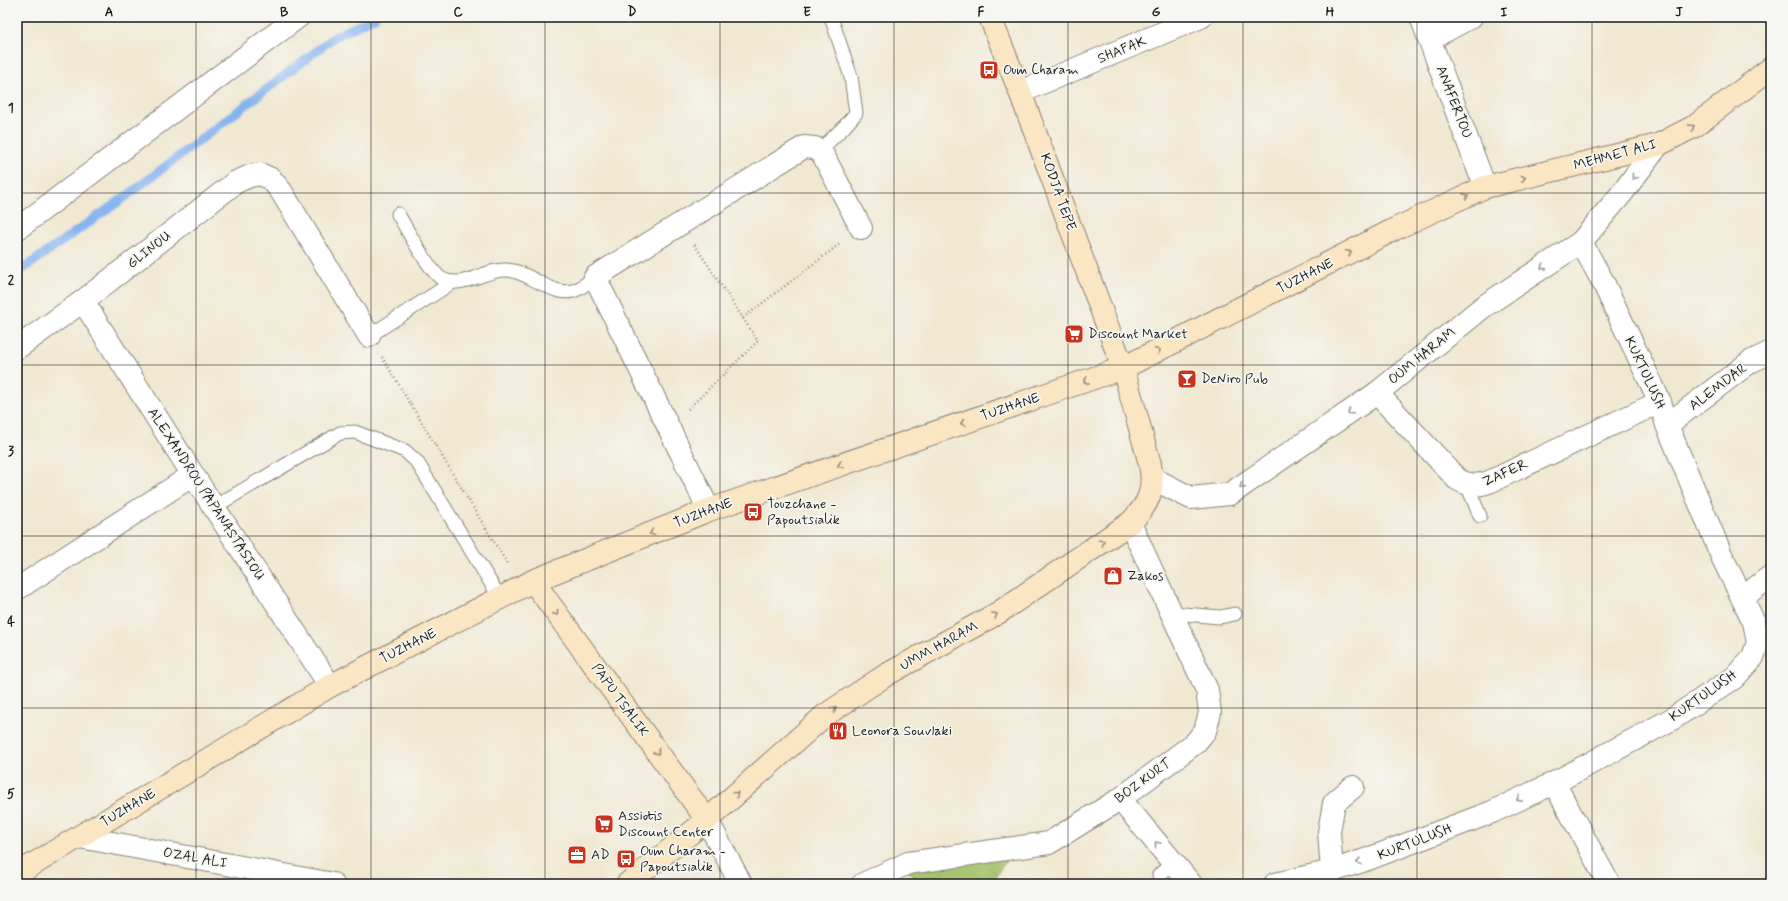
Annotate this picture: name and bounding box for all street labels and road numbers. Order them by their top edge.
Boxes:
street label: SHAFAK [1095,32,1149,68]
street label: ANAFERTOU [1432,63,1476,141]
street label: MEHMET ALI [1572,135,1658,175]
street label: KODJA TEPE [1036,151,1080,233]
street label: GLINOU [124,227,174,273]
street label: TUZHANE [1274,254,1336,298]
street label: OUM HARAM [1385,323,1459,389]
street label: KURTULUSH [1620,334,1670,412]
street label: ALEMDAR [1686,359,1750,415]
street label: TUZHANE [978,389,1042,425]
street label: ALEXANDROU PAPANASTASIOU [143,404,269,584]
street label: ZAFER [1480,455,1531,491]
street label: TUZHANE [671,494,735,532]
street label: UMM HARAM [897,617,981,675]
street label: TUZHANE [377,624,439,668]
street label: PAPU TSALIK [587,660,653,740]
street label: KURTULUSH [1666,666,1740,726]
street label: BOZ KURT [1111,754,1175,808]
street label: TUZHANE [97,784,159,832]
street label: KURTULUSH [1375,820,1455,864]
street label: OZAL ALI [162,844,228,872]

